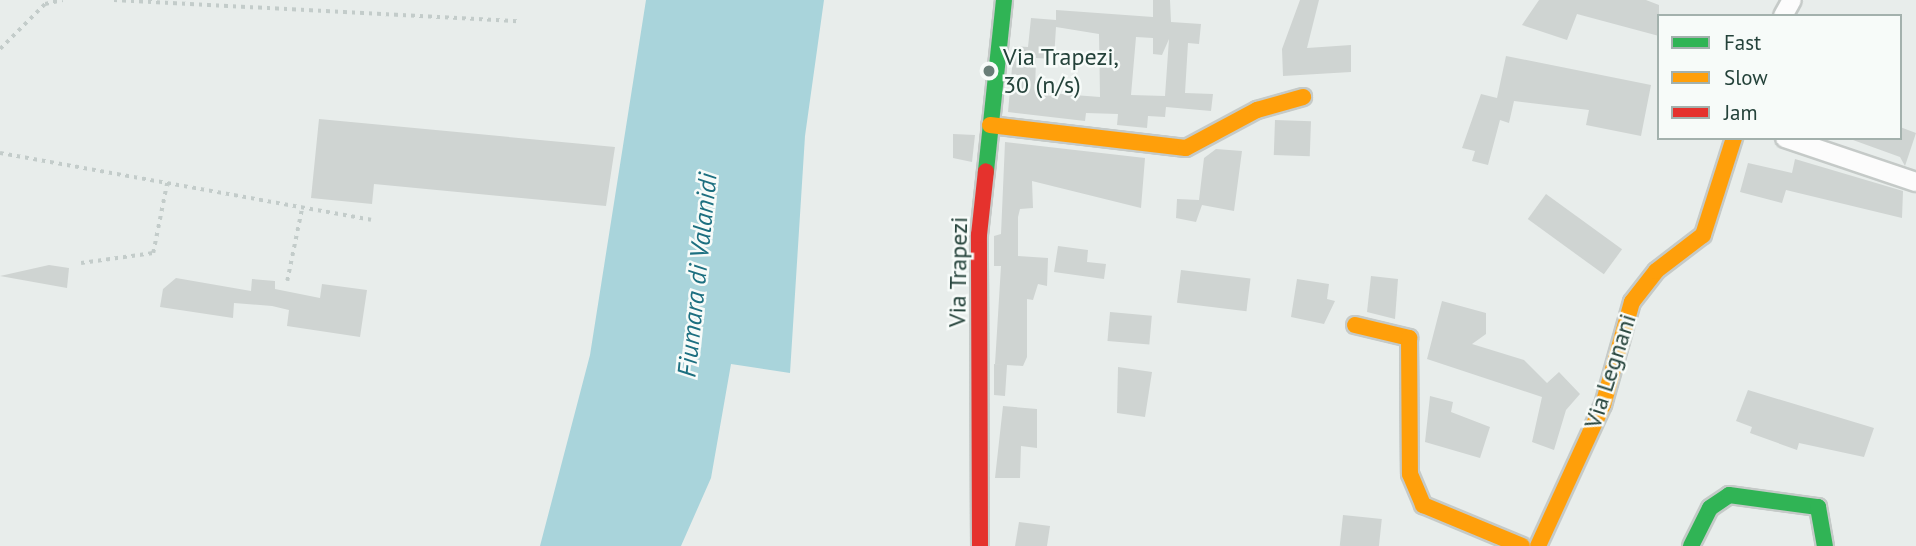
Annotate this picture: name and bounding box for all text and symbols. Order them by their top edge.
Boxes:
legend [1657,14,1902,140]
text: Fast [1724,29,1761,56]
place label: Via Trapezi, 30 (n/s) [1003,43,1120,99]
marker: Via Trapezi, 30 (n/s) [981,63,997,79]
text: Slow [1724,64,1768,91]
text: Jam [1724,99,1758,126]
water label: Fiumara di Valanidi [671,171,723,379]
street label: Via Trapezi [943,216,973,328]
street label: Via Legnani [1578,310,1642,432]

